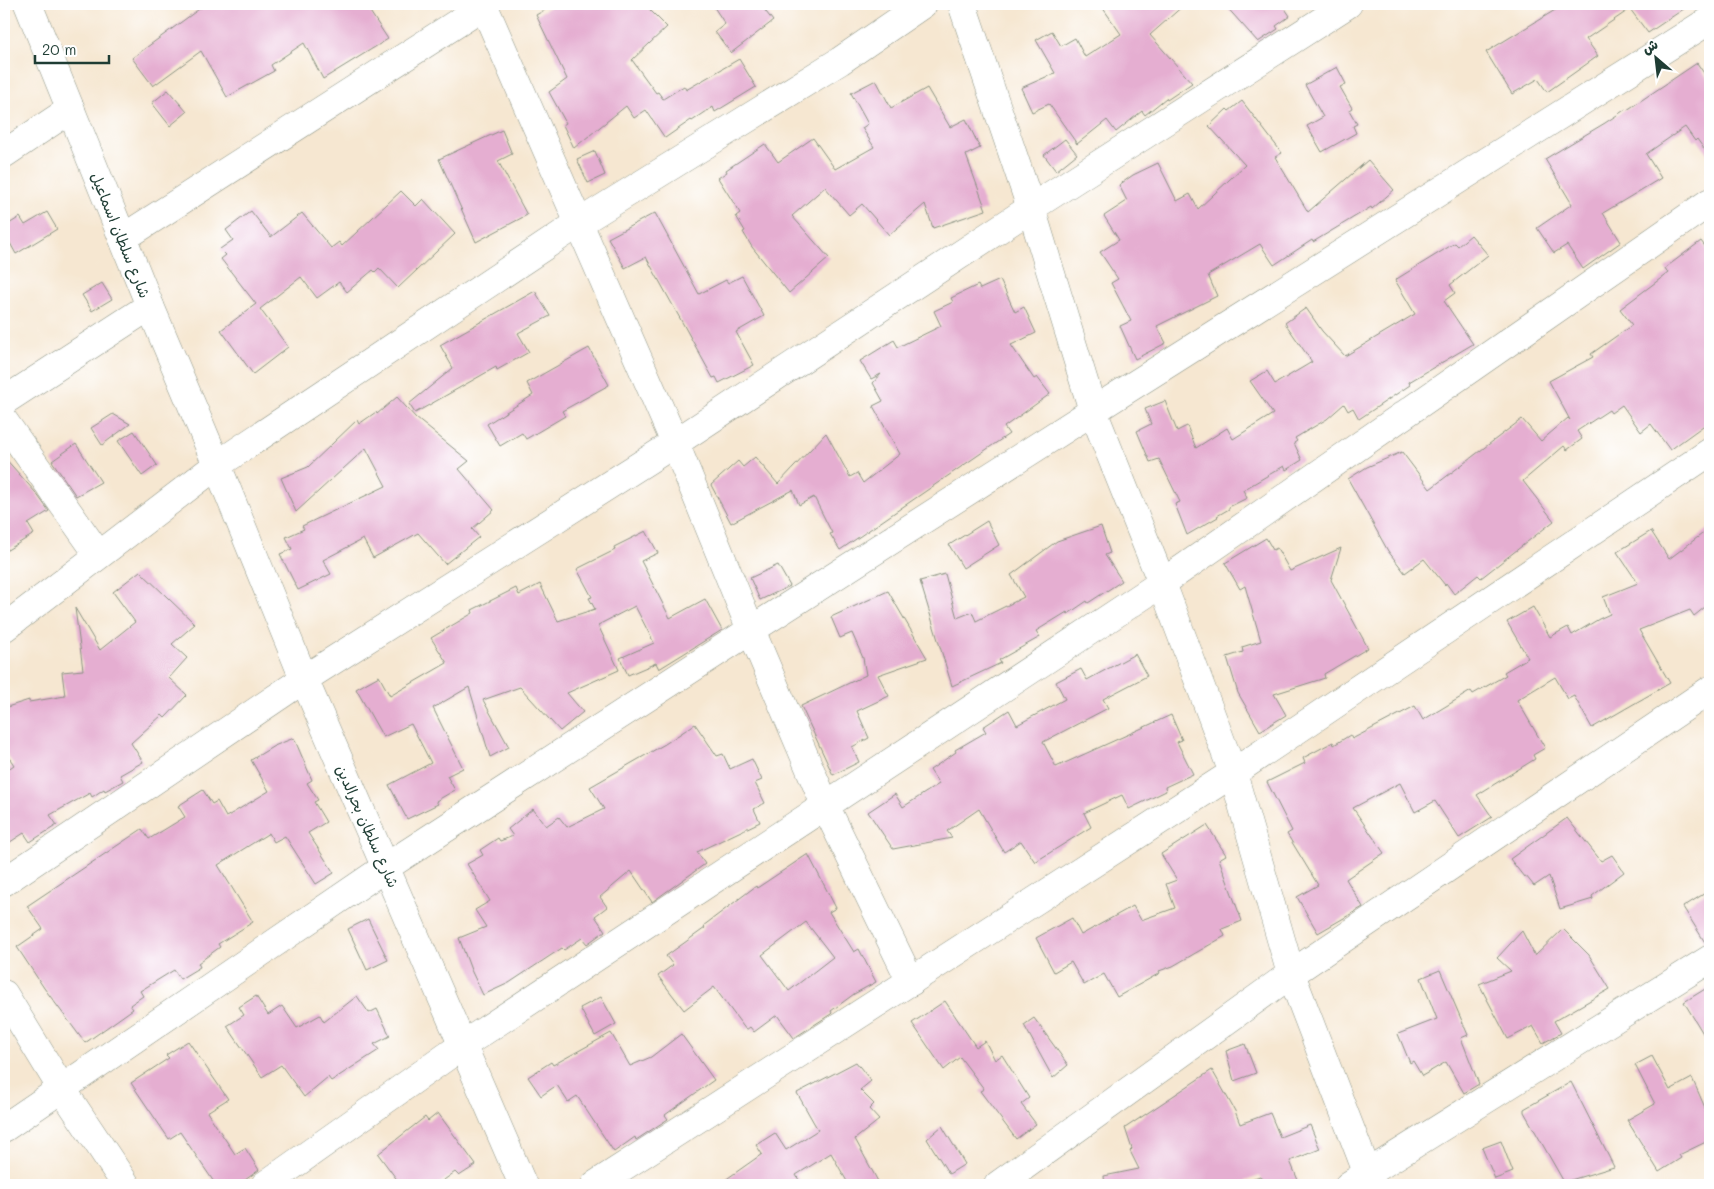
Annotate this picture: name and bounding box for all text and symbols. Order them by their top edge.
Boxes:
scale bar [35,32,109,64]
north arrow [1632,32,1682,82]
text: ش [1638,34,1661,58]
text: 20 m [42,39,76,59]
street label: شارع سلطان اسماعيل [86,169,155,301]
street label: شارع سلطان بحرالدين [331,761,404,891]

